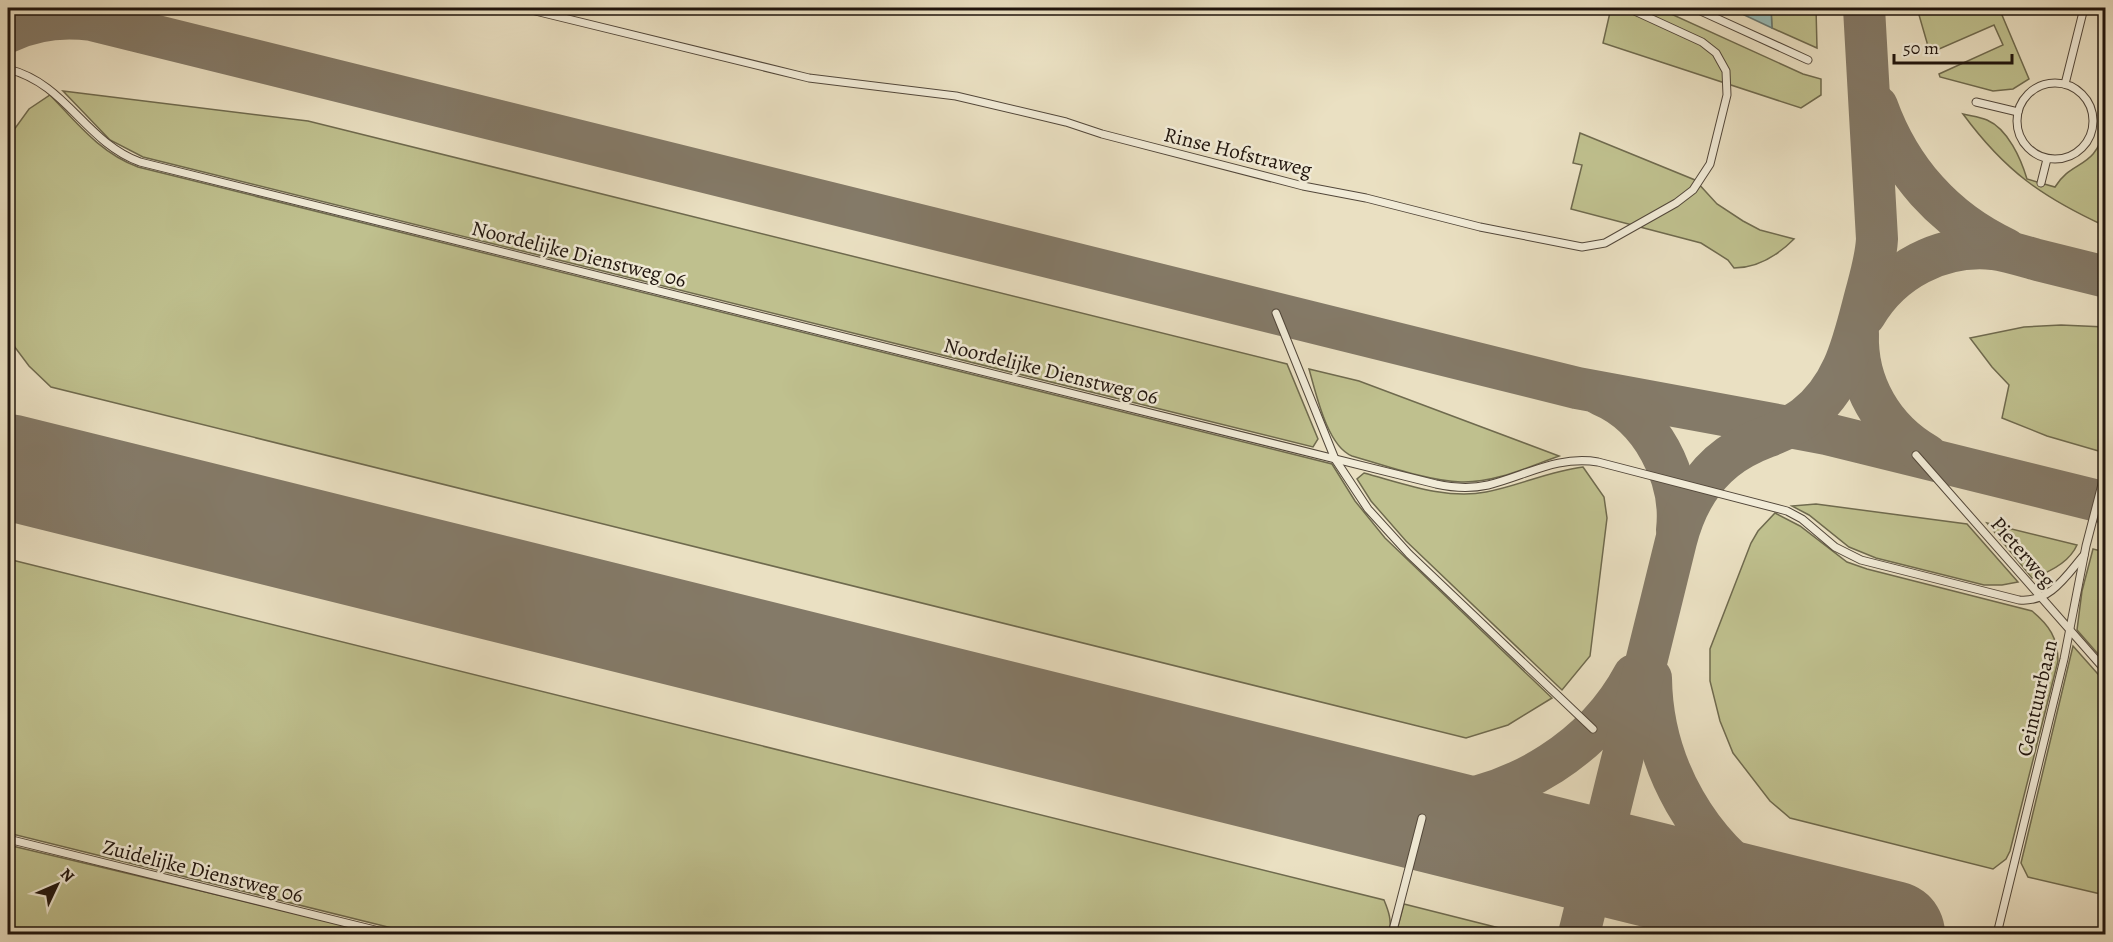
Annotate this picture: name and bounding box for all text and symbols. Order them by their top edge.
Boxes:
scale bar [1894,27,2012,65]
text: 50 m [1903,36,1939,60]
street label: Rinse Hofstraweg [1161,120,1315,184]
street label: Noordelijke Dienstweg 06 [469,214,690,294]
street label: Noordelijke Dienstweg 06 [941,331,1162,411]
street label: Pieterweg [1984,511,2062,594]
street label: Ceintuurbaan [2010,637,2064,759]
street label: Zuidelijke Dienstweg 06 [100,833,307,910]
north arrow [27,855,87,915]
text: N [55,863,79,887]

